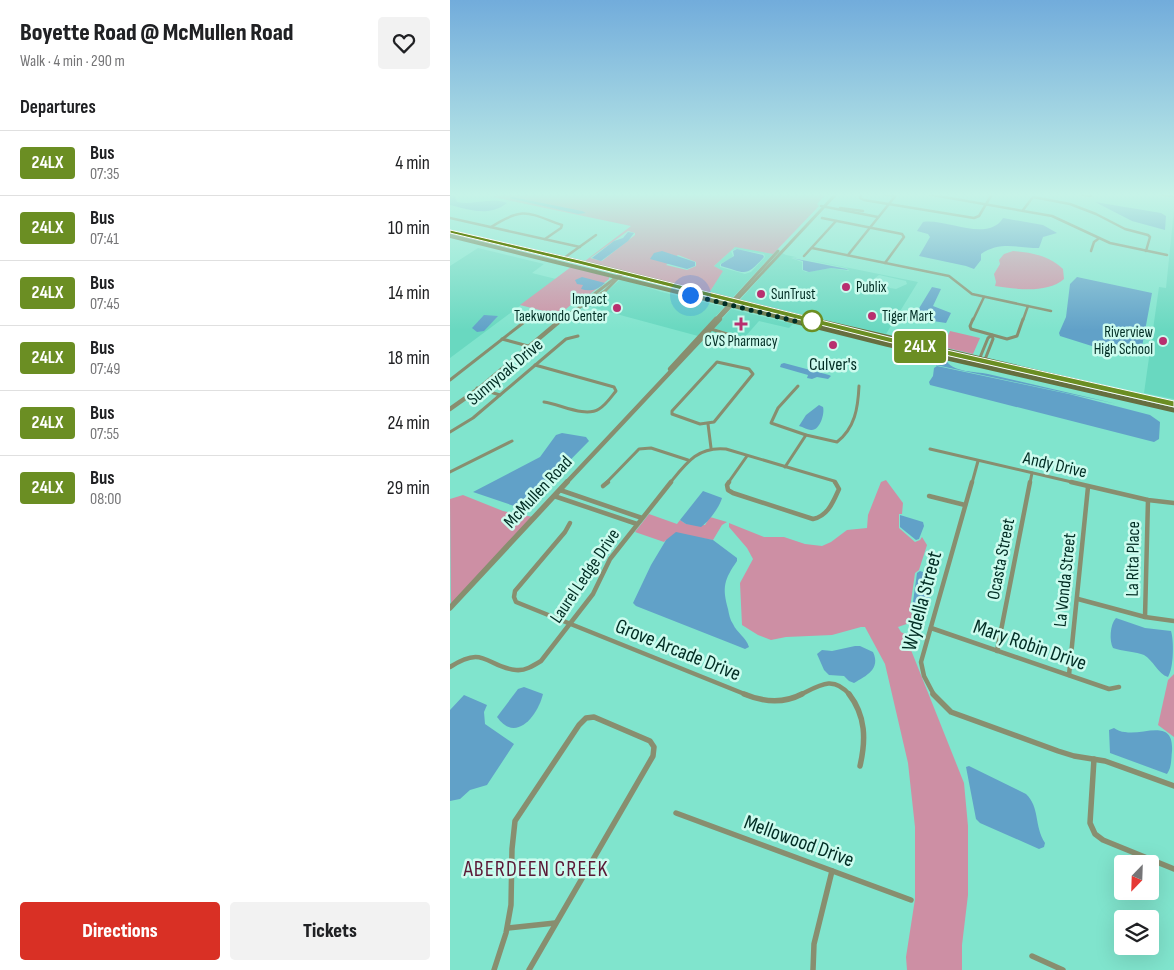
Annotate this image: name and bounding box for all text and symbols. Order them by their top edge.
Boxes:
button: heart [378,17,430,69]
text: Boyette Road @ McMullen Road [20,18,293,47]
text: Walk · 4 min · 290 m [20,52,125,71]
text: Departures [20,96,96,119]
text: Bus [90,142,115,165]
text: 24LX [32,152,63,173]
text: 4 min [395,152,430,175]
text: 07:35 [90,165,120,184]
text: Bus [90,207,115,230]
text: 24LX [32,217,63,238]
text: 10 min [388,217,430,240]
text: 07:41 [90,230,119,249]
text: Bus [90,272,115,295]
place label: Publix [856,278,887,297]
marker: Publix [840,281,852,293]
text: 24LX [32,282,63,303]
text: 14 min [389,282,430,305]
your location [678,283,703,308]
place label: SunTrust [771,285,816,304]
marker: SunTrust [755,288,767,300]
place label: Impact Taekwondo Center [514,290,608,326]
text: 07:45 [90,295,120,314]
marker: Impact Taekwondo Center [611,302,623,314]
place label: Tiger Mart [882,307,934,326]
unlabelled marker [801,310,823,332]
marker: Tiger Mart [866,310,878,322]
marker: CVS Pharmacy [735,318,747,330]
place label: Riverview High School [1094,323,1154,359]
line badge: 24LX [885,331,955,363]
place label: CVS Pharmacy [705,332,778,351]
street label: Sunnyoak Drive [463,334,547,410]
marker: Riverview High School [1157,335,1169,347]
text: 24LX [904,336,936,357]
text: Bus [90,337,115,360]
marker: Culver's [827,339,839,351]
text: 24LX [32,347,63,368]
text: 18 min [388,347,430,370]
place label: Culver's [809,354,857,375]
text: 07:49 [90,360,120,379]
text: Bus [90,402,115,425]
text: 24LX [32,412,63,433]
text: 24 min [387,412,430,435]
text: 07:55 [90,425,119,444]
street label: Andy Drive [1020,447,1089,482]
street label: McMullen Road [499,452,577,532]
text: Bus [90,467,115,490]
text: 24LX [32,477,63,498]
text: 29 min [387,477,430,500]
text: 08:00 [90,490,121,509]
street label: Ocasta Street [983,516,1019,601]
street label: La Rita Place [1122,521,1144,597]
street label: Laurel Ledge Drive [546,525,624,627]
street label: La Vonda Street [1050,531,1080,628]
street label: Wydella Street [897,548,947,654]
street label: Grove Arcade Drive [612,613,744,687]
street label: Mary Robin Drive [970,614,1090,676]
street label: Mellowood Drive [741,810,857,872]
north arrow [1114,855,1159,900]
map controls [1114,855,1159,955]
district label: ABERDEEN CREEK [462,856,609,883]
button: Directions [20,902,220,960]
button: Tickets [230,902,430,960]
button: layers [1114,910,1159,955]

